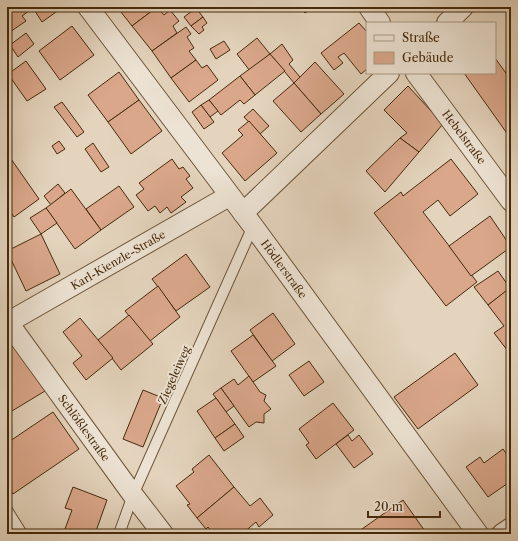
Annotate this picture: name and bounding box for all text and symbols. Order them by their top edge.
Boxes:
legend [366,22,496,74]
text: Straße [402,30,440,45]
text: Gebäude [402,50,454,65]
street label: Hebelstraße [439,107,489,167]
street label: Karl-Kienzle-Straße [68,227,168,293]
street label: Hödlerstraße [258,237,310,301]
street label: Ziegeleiweg [155,344,193,406]
street label: Schlößlestraße [55,392,113,464]
scale bar [368,493,440,519]
text: 20 m [374,499,403,514]

